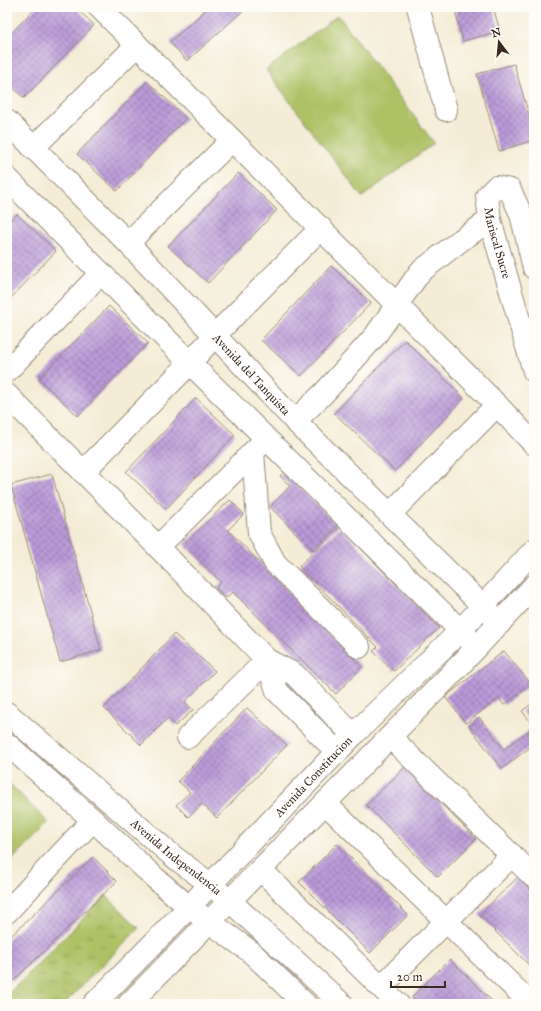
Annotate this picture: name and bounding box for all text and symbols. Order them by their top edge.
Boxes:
north arrow [479,22,519,62]
text: N [490,25,503,40]
street label: Mariscal Sucre [481,206,514,280]
street label: Avenida del Tanquista [209,330,294,419]
street label: Avenida Constitucion [271,733,355,820]
street label: Avenida Independencia [127,815,225,898]
scale bar [391,963,445,989]
text: 20 m [397,970,423,984]

